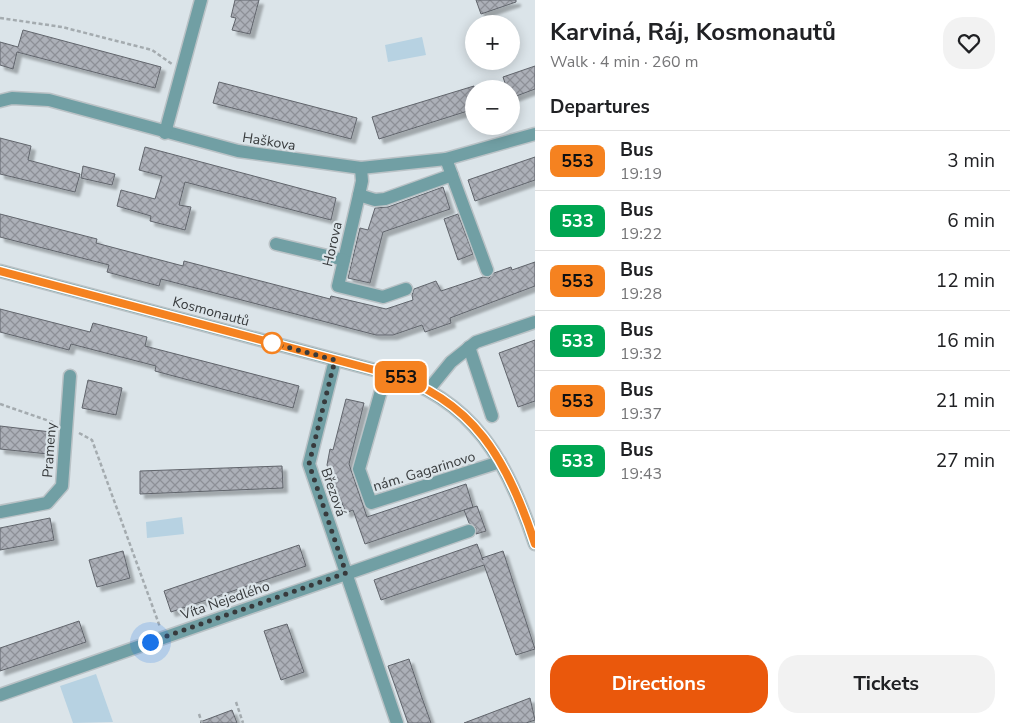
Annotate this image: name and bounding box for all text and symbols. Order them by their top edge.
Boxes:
map controls [465,15,520,135]
button: + [465,15,520,70]
text: Karviná, Ráj, Kosmonautů [550,16,836,48]
button: heart [943,17,995,69]
text: Walk · 4 min · 260 m [550,51,698,73]
button: − [465,80,520,135]
text: Departures [550,94,650,120]
street label: Haškova [241,128,297,155]
text: Bus [620,137,653,163]
text: 3 min [947,148,995,174]
text: 553 [561,149,594,173]
text: 19:19 [620,163,662,185]
text: Bus [620,197,653,223]
text: 6 min [947,208,995,234]
text: 533 [561,209,594,233]
street label: Horova [318,220,347,268]
text: 19:22 [620,223,662,245]
text: Bus [620,257,653,283]
text: 12 min [936,268,995,294]
text: 553 [561,269,594,293]
text: 19:28 [620,283,662,305]
street label: Kosmonautů [170,292,251,331]
text: Bus [620,317,653,343]
text: 16 min [936,328,995,354]
text: 533 [561,329,594,353]
unlabelled marker [261,332,283,354]
text: 19:32 [620,343,662,365]
line badge: 553 [372,361,430,393]
text: 553 [385,365,417,389]
text: Bus [620,377,653,403]
text: 21 min [936,388,995,414]
text: 553 [561,389,594,413]
text: 19:37 [620,403,662,425]
street label: Prameny [38,421,61,478]
text: Bus [620,437,653,463]
street label: nám. Gagarinovo [371,447,478,496]
text: 27 min [936,448,995,474]
text: 533 [561,449,594,473]
text: 19:43 [620,463,662,485]
street label: Březová [316,465,351,519]
street label: Víta Nejedlého [177,576,272,625]
your location [138,630,163,655]
button: Directions [550,655,768,713]
button: Tickets [778,655,995,713]

